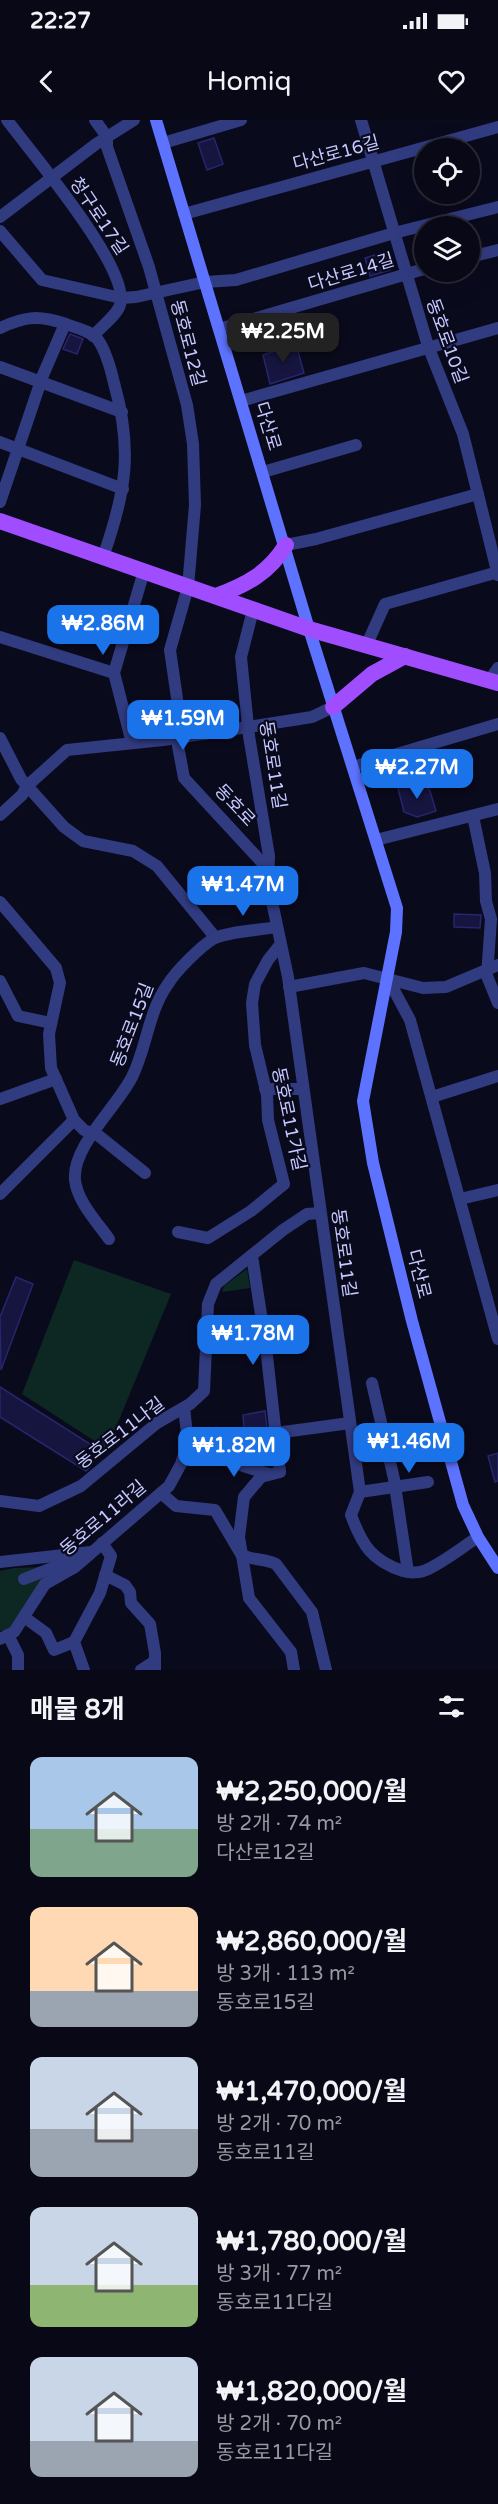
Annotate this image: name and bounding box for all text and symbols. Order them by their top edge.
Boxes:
text: 22:27 [30,8,91,34]
icon: back [30,65,63,98]
text: Homiq [207,65,291,98]
icon: heart [435,65,468,98]
street label: 다산로16길 [290,131,382,175]
map controls [414,138,480,282]
button: locate [414,138,480,204]
street label: 청구로17길 [65,173,133,259]
button: layers [414,216,480,282]
street label: 다산로14길 [305,248,397,296]
street label: 동호로10길 [421,295,473,387]
street label: 동호로12길 [166,297,210,389]
pin: ₩2.25M [234,313,332,364]
text: ₩2.25M [241,320,325,344]
street label: 다산로 [250,399,286,453]
pin: ₩2.86M [54,605,152,656]
text: ₩2.86M [61,612,145,636]
pin: ₩1.59M [134,700,232,751]
text: ₩1.59M [141,707,225,731]
street label: 동호로11길 [255,719,291,811]
pin: ₩2.27M [368,749,466,800]
text: ₩2.27M [375,756,459,780]
street label: 동호로 [210,779,260,831]
pin: ₩1.47M [194,866,292,917]
text: ₩1.47M [201,873,285,897]
street label: 동호로15길 [106,980,158,1070]
street label: 동호로11가길 [267,1065,311,1173]
street label: 동호로11길 [327,1207,361,1299]
street label: 다산로 [402,1247,436,1301]
pin: ₩1.78M [204,1315,302,1366]
text: ₩1.78M [211,1322,295,1346]
street label: 동호로11나길 [71,1392,169,1474]
pin: ₩1.46M [360,1423,458,1474]
pin: ₩1.82M [185,1427,283,1478]
text: ₩1.46M [367,1430,451,1454]
text: ₩1.82M [192,1434,276,1458]
street label: 동호로11라길 [56,1476,150,1560]
icon: filters [435,1690,468,1723]
text: 매물 8개 [30,1694,125,1725]
text: ₩2,250,000/월 [216,1776,407,1807]
icon: home [78,1781,150,1853]
text: 방 2개 · 74 m² [216,1812,342,1836]
text: 다산로12길 [216,1841,315,1865]
text: ₩2,860,000/월 [216,1926,407,1957]
icon: home [78,1931,150,2003]
text: 방 3개 · 113 m² [216,1962,355,1986]
text: 동호로15길 [216,1991,315,2015]
text: ₩1,470,000/월 [216,2076,407,2107]
icon: home [78,2081,150,2153]
text: 방 2개 · 70 m² [216,2112,342,2136]
text: 동호로11길 [216,2141,315,2165]
text: ₩1,780,000/월 [216,2226,407,2257]
icon: home [78,2231,150,2303]
text: 방 3개 · 77 m² [216,2262,342,2286]
text: 동호로11다길 [216,2291,333,2315]
text: ₩1,820,000/월 [216,2376,407,2407]
icon: home [78,2381,150,2453]
text: 방 2개 · 70 m² [216,2412,342,2436]
text: 동호로11다길 [216,2441,333,2465]

